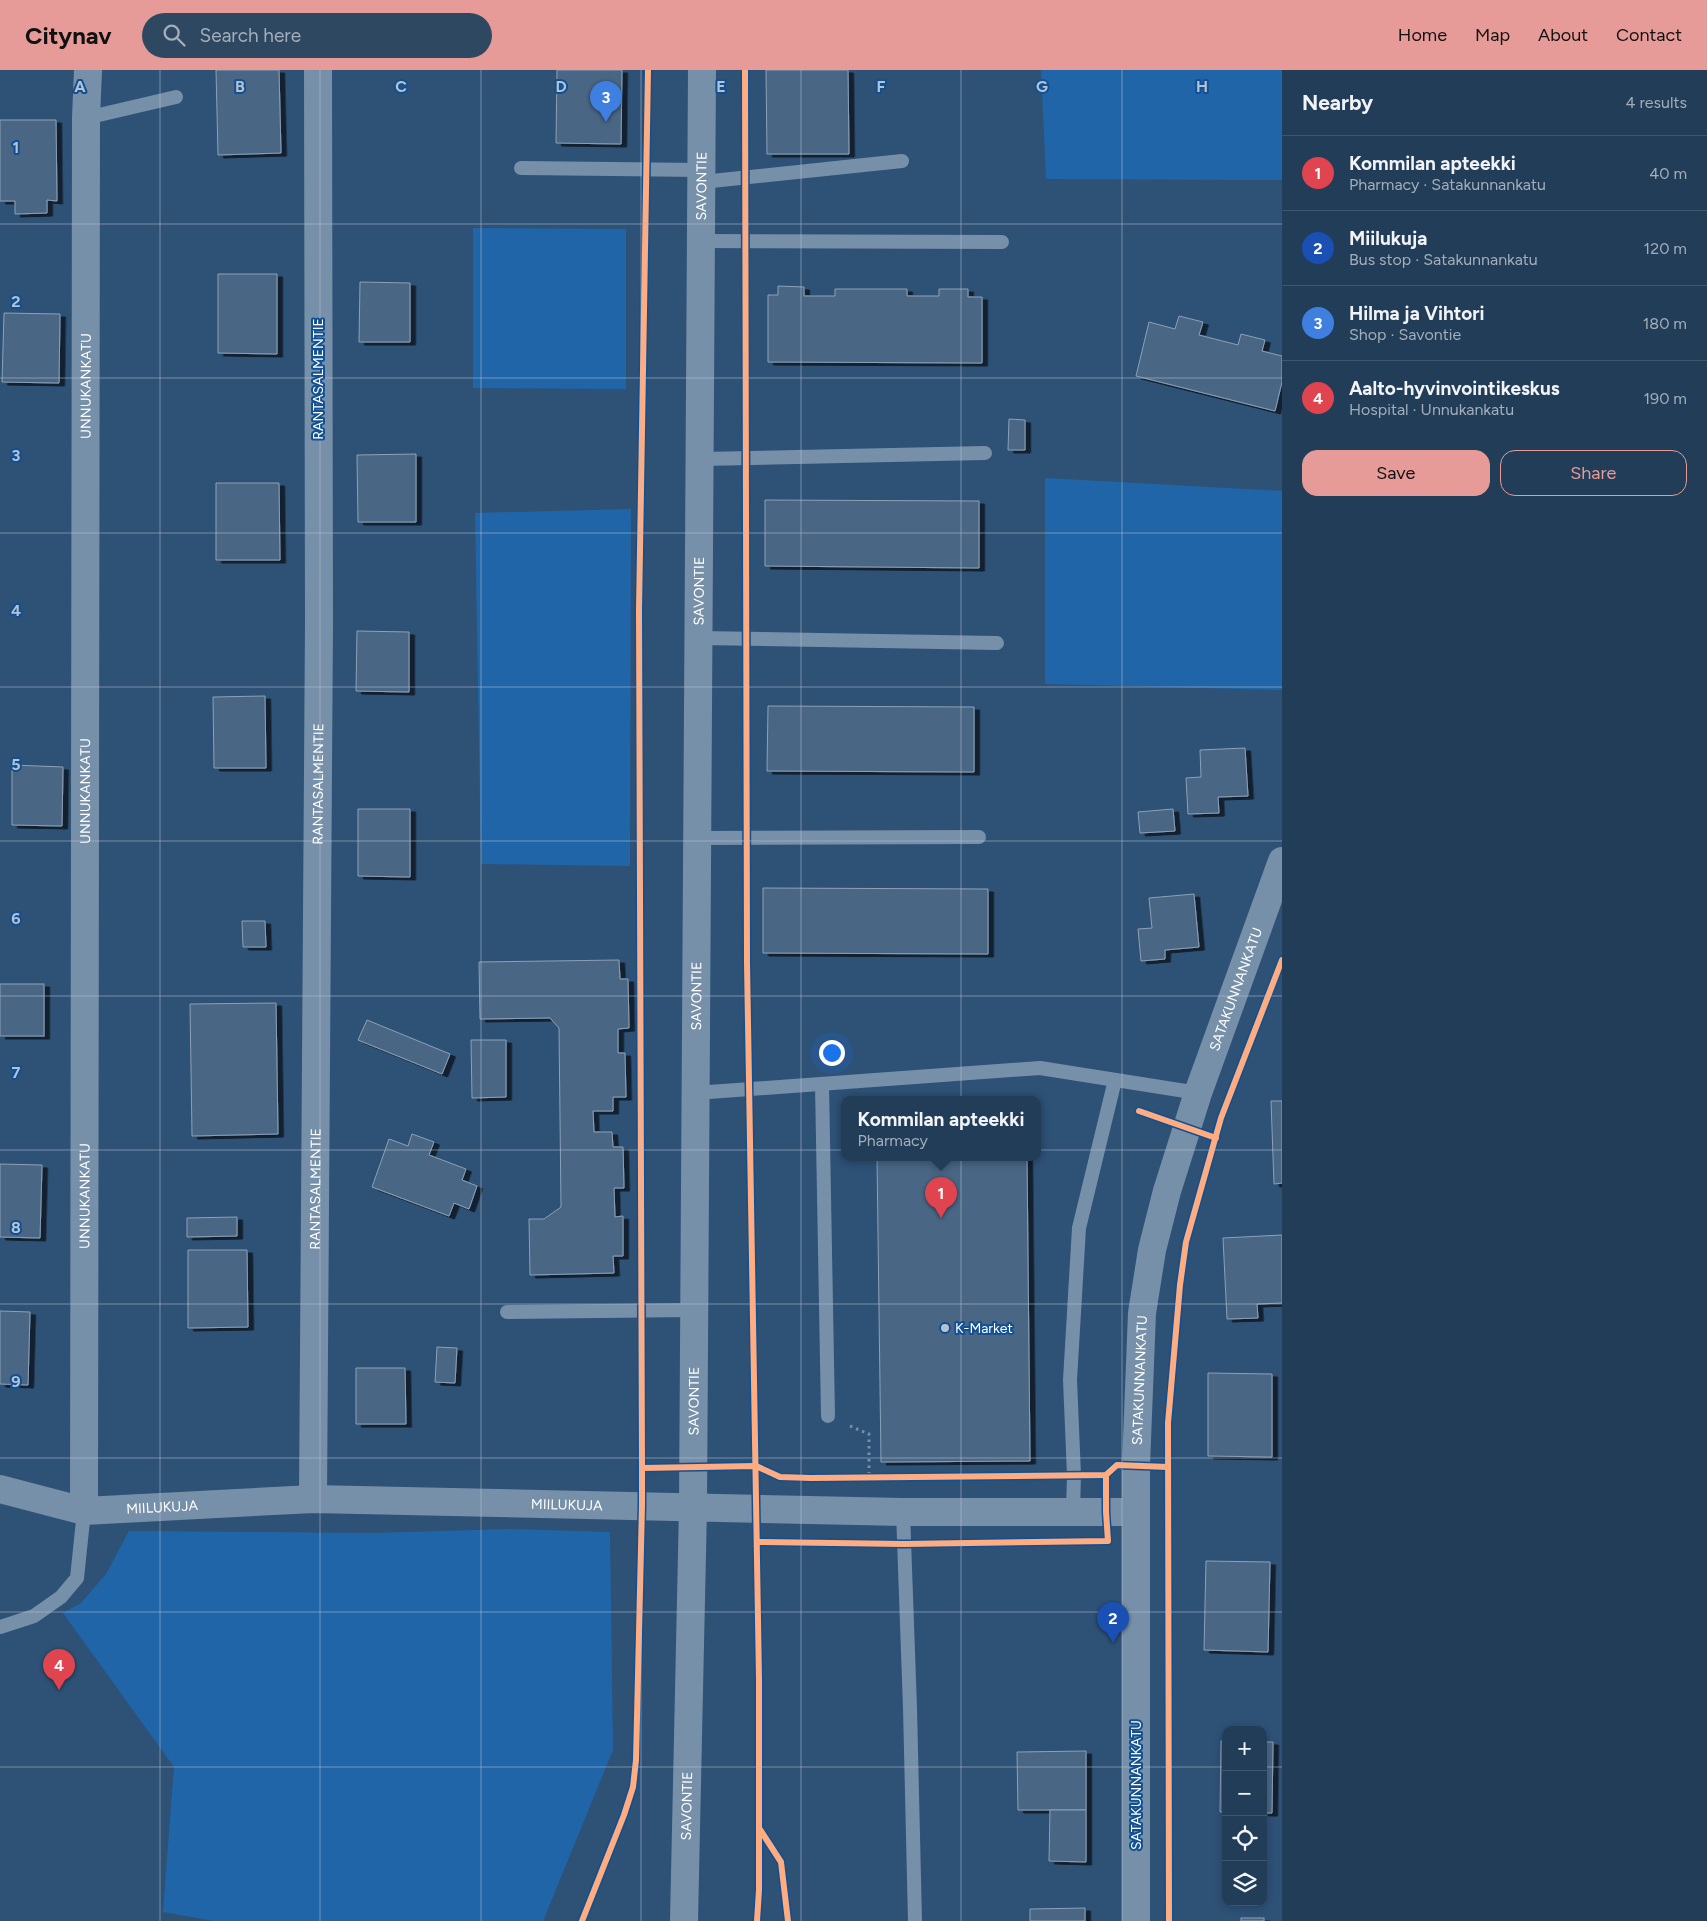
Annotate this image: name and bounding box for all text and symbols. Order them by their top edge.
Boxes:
search box [142,13,492,58]
text: Citynav [25,21,112,50]
icon: search [160,21,188,49]
text: Search here [200,24,301,47]
text: Home [1398,24,1447,46]
text: Map [1475,24,1510,46]
text: About [1538,24,1588,46]
text: Contact [1616,24,1682,46]
text: A [74,77,86,96]
text: B [235,77,245,96]
text: C [395,77,407,96]
text: D [555,77,567,96]
text: E [716,77,726,96]
text: F [877,77,886,96]
text: G [1036,77,1048,96]
text: H [1196,77,1208,96]
pin: 3 [590,81,622,122]
text: Nearby [1302,90,1373,115]
text: 4 results [1626,93,1687,112]
text: 1 [13,138,19,157]
street label: SAVONTIE [693,152,710,221]
text: Kommilan apteekki [1349,152,1516,175]
text: 1 [1315,164,1321,183]
text: 40 m [1649,164,1687,183]
text: Pharmacy · Satakunnankatu [1349,175,1546,194]
text: Miilukuja [1349,227,1427,250]
text: 2 [1313,239,1323,258]
text: 120 m [1644,239,1687,258]
text: Bus stop · Satakunnankatu [1349,250,1538,269]
text: 2 [11,292,21,311]
text: Hilma ja Vihtori [1349,302,1485,325]
text: 3 [1314,314,1322,333]
text: 180 m [1643,314,1687,333]
street label: RANTASALMENTIE [310,318,327,440]
text: Shop · Savontie [1349,325,1461,344]
street label: UNNUKANKATU [78,333,95,439]
text: Aalto-hyvinvointikeskus [1349,377,1560,400]
text: 4 [1313,389,1323,408]
text: 190 m [1644,389,1687,408]
text: Hospital · Unnukankatu [1349,400,1514,419]
text: 3 [12,446,21,465]
button: Save [1302,450,1490,496]
button: Share [1500,450,1687,496]
street label: SAVONTIE [691,557,708,626]
text: 4 [11,601,21,620]
street label: RANTASALMENTIE [309,723,327,845]
street label: UNNUKANKATU [77,738,94,844]
text: 5 [11,755,21,774]
text: 6 [11,909,21,928]
street label: SATAKUNNANKATU [1206,925,1266,1053]
street label: SAVONTIE [688,962,705,1031]
your location [819,1040,845,1066]
text: 7 [12,1063,21,1082]
popup [841,1096,1041,1161]
text: Kommilan apteekki [858,1108,1024,1131]
street label: RANTASALMENTIE [307,1128,325,1250]
text: Pharmacy [858,1131,928,1150]
street label: UNNUKANKATU [76,1143,94,1249]
pin: 1 [925,1177,957,1218]
text: 8 [11,1218,21,1237]
street label: SATAKUNNANKATU [1129,1315,1151,1445]
place label: K-Market [955,1320,1013,1337]
marker: K-Market [939,1322,951,1334]
street label: SAVONTIE [685,1367,703,1435]
text: 9 [11,1372,21,1391]
street label: MIILUKUJA [531,1496,603,1514]
street label: MIILUKUJA [126,1497,199,1518]
pin: 2 [1097,1602,1129,1643]
pin: 4 [43,1649,75,1690]
street label: SATAKUNNANKATU [1128,1720,1145,1850]
map controls [1222,1726,1267,1906]
button: + [1222,1726,1267,1771]
button: − [1222,1771,1267,1816]
street label: SAVONTIE [678,1772,696,1841]
button: locate [1222,1816,1267,1861]
button: layers [1222,1861,1267,1906]

